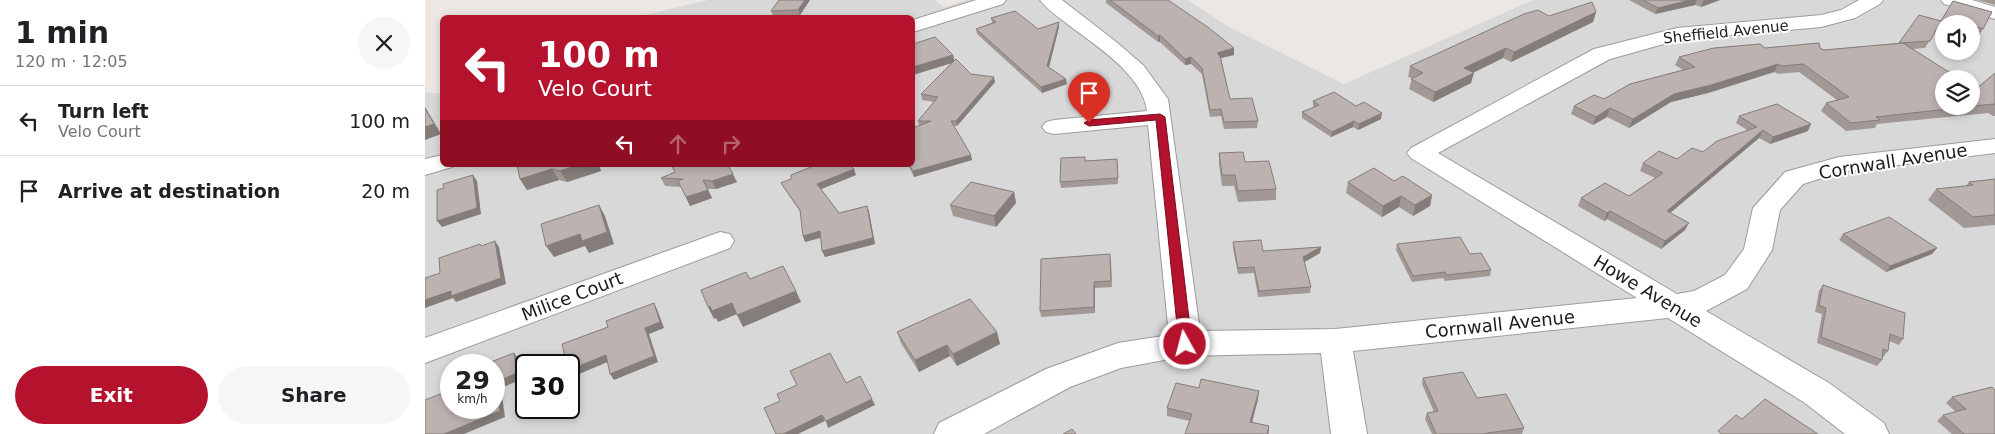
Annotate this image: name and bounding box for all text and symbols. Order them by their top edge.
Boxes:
text: 1 min [15,15,109,50]
map controls [1935,15,1980,115]
button: sound [1935,15,1980,60]
street label: Sheffield Avenue [1662,16,1790,48]
button: close [358,17,410,69]
icon: left [455,35,520,100]
text: 100 m [538,35,660,75]
text: 120 m · 12:05 [15,52,128,71]
button: layers [1935,70,1980,115]
pin [1068,72,1110,123]
text: Velo Court [538,76,652,101]
icon: arrive [1075,79,1103,107]
text: Turn left [58,100,149,122]
icon: left [15,107,43,135]
text: 100 m [349,110,410,132]
text: Velo Court [58,122,141,141]
icon: left [611,130,639,158]
icon: ahead [664,130,692,158]
icon: right [717,130,745,158]
street label: Cornwall Avenue [1817,139,1969,183]
icon: arrive [15,177,43,205]
text: Arrive at destination [58,180,280,202]
text: 20 m [361,180,410,202]
street label: Howe Avenue [1590,250,1706,332]
street label: Milice Court [518,267,626,325]
street label: Cornwall Avenue [1424,306,1576,342]
position arrow [1158,317,1210,369]
speed limit sign: 30 [515,354,580,419]
button: Exit [15,366,208,424]
button: Share [218,366,410,424]
text: 29 [455,366,490,395]
text: km/h [457,392,488,406]

